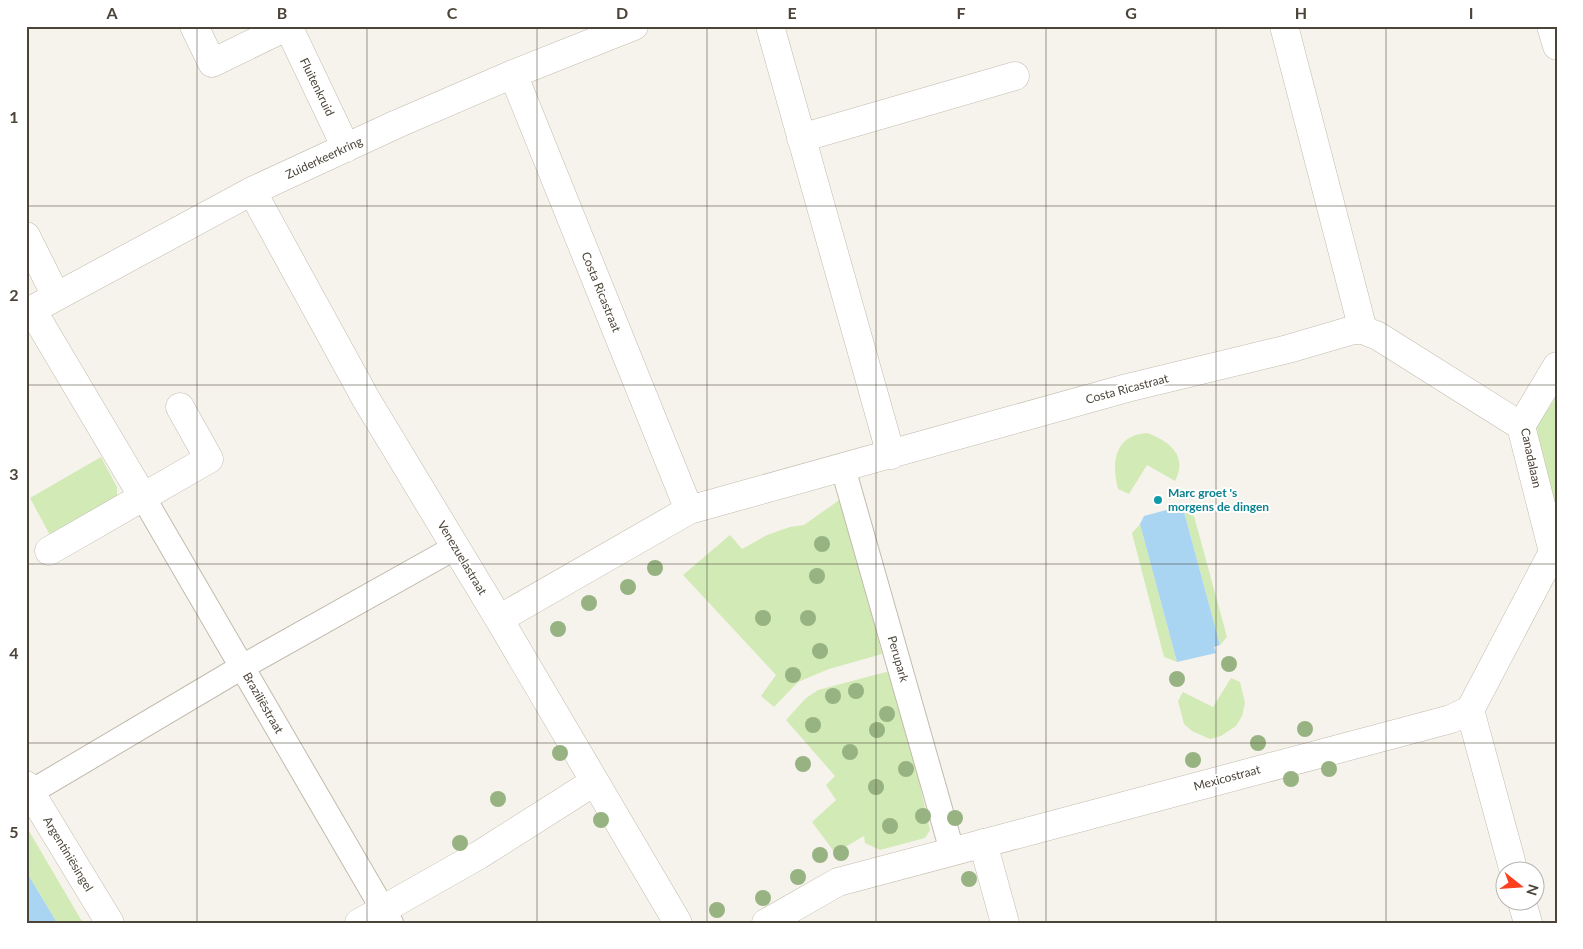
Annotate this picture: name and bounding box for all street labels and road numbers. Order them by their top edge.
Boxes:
street label: Fluitenkruid [297,55,338,118]
street label: Zuiderkeerkring [283,133,365,182]
street label: Costa Ricastraat [579,250,625,335]
street label: Costa Ricastraat [1084,370,1171,407]
street label: Canadalaan [1518,427,1545,489]
street label: Venezuelastraat [434,518,491,598]
street label: Perupark [885,634,912,685]
street label: Braziliëstraat [240,669,287,737]
street label: Mexicostraat [1192,761,1263,794]
street label: Argentiniësingel [40,814,97,894]

